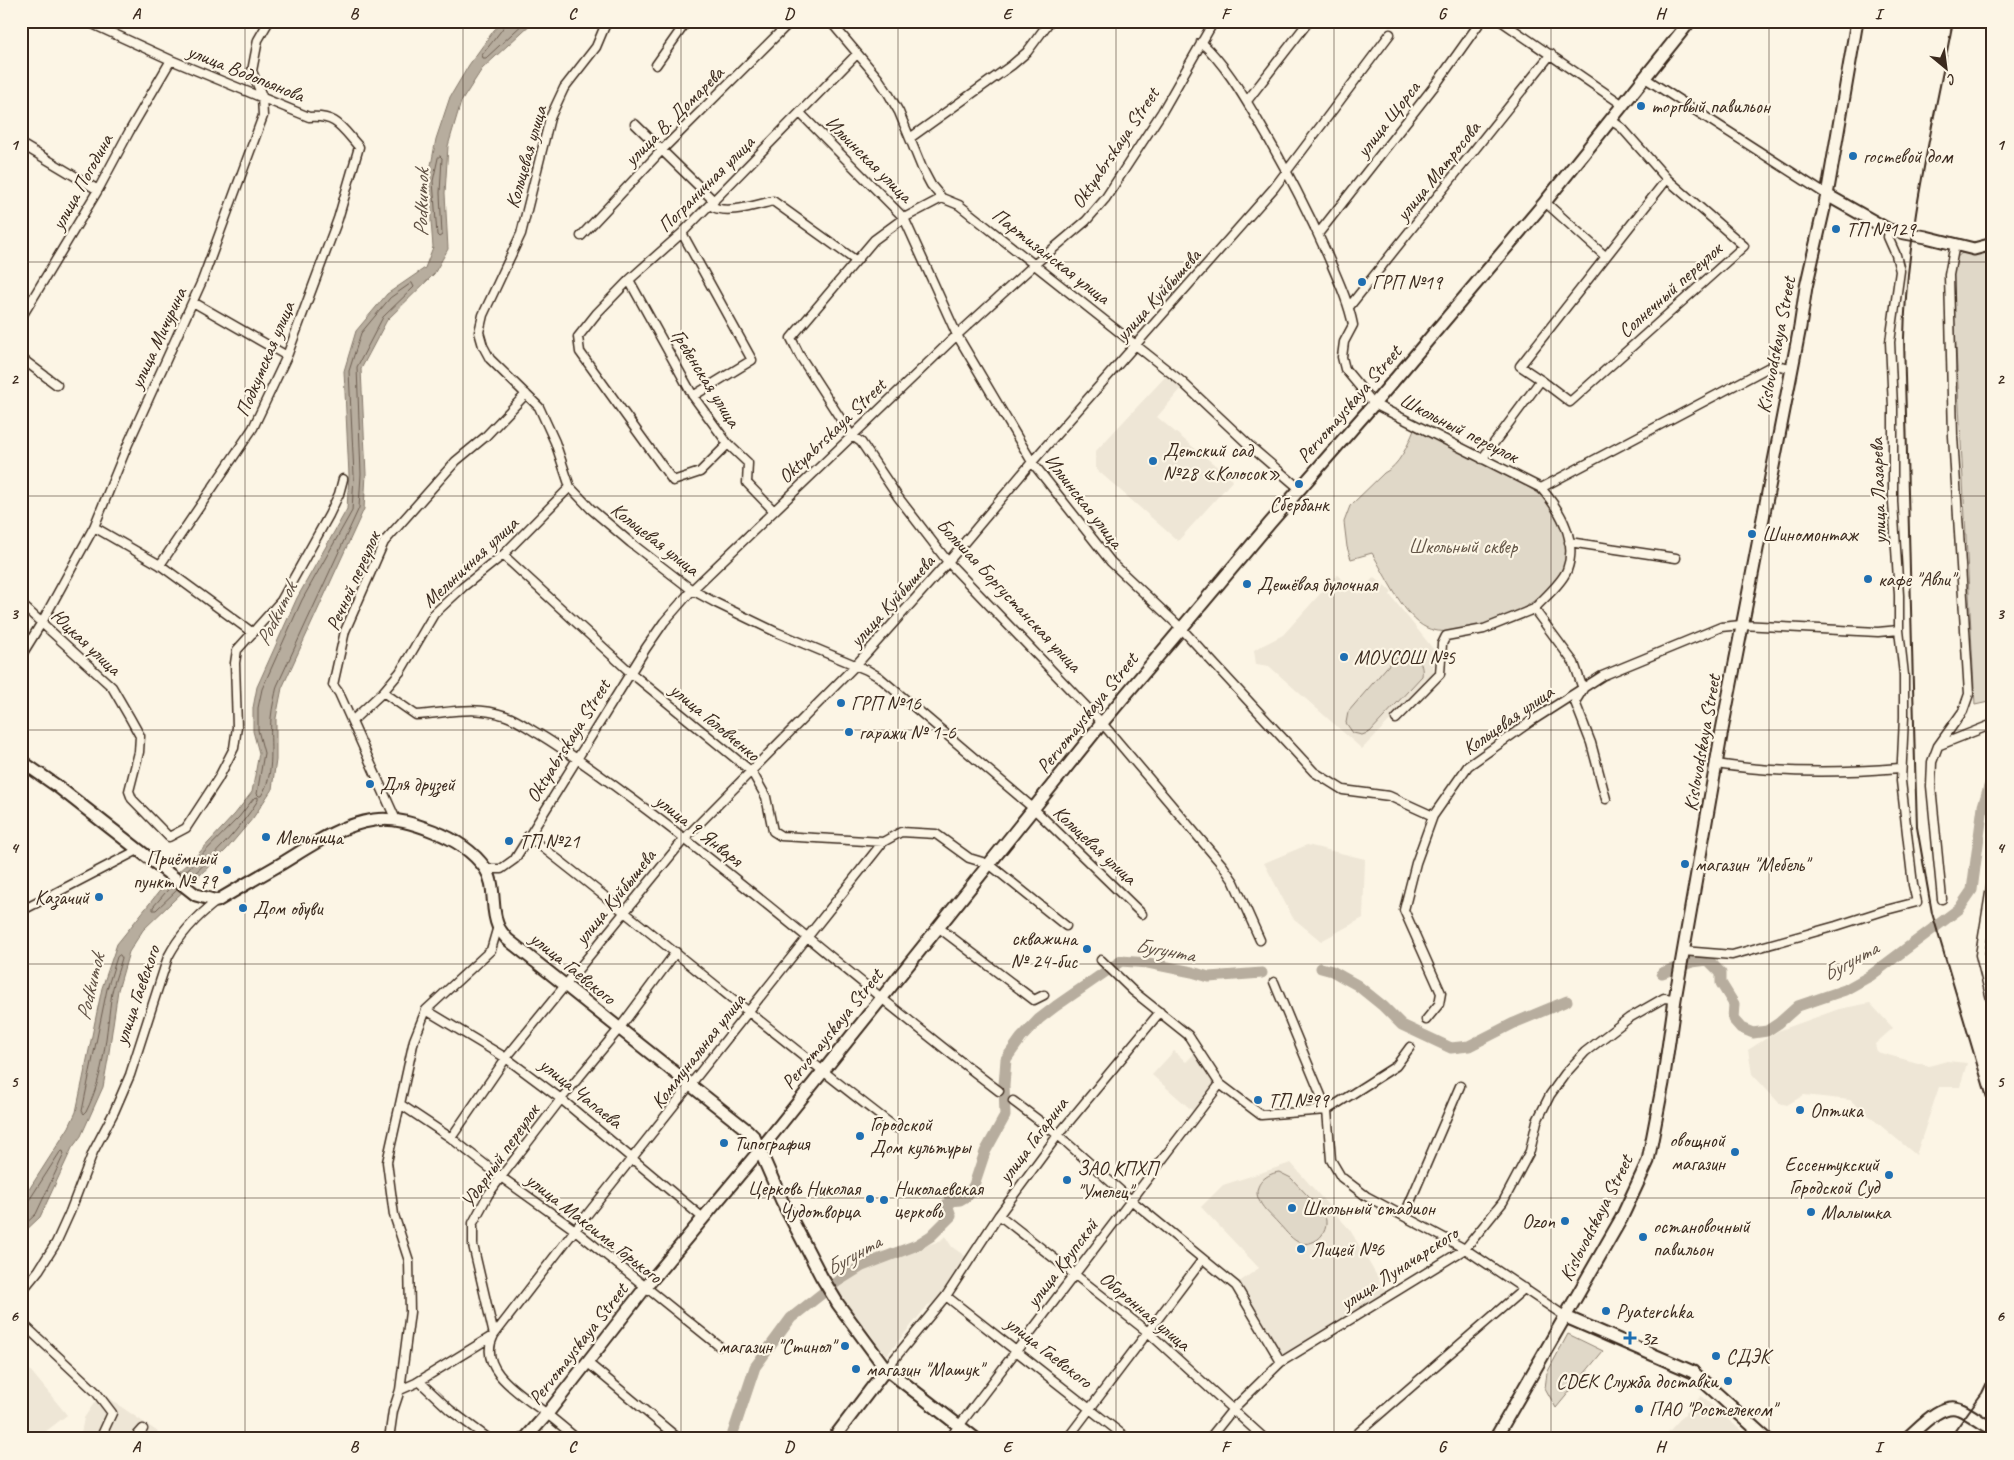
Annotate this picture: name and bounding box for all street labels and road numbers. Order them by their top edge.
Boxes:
street label: улица Водопьянова [183,38,310,108]
street label: улица В. Домарева [618,60,730,172]
street label: улица Щорса [1350,74,1427,163]
street label: Oktyabrskaya Street [1065,81,1166,213]
street label: Кольцевая улица [499,102,553,211]
street label: Ильинская улица [820,110,919,209]
street label: улица Матросова [1390,115,1487,227]
street label: улица Погодина [45,129,119,235]
street label: Пограничная улица [652,129,761,238]
street label: Партизанская улица [987,202,1116,311]
street label: Солнечный переулок [1613,236,1728,343]
street label: улица Куйбышева [1109,242,1207,347]
street label: Kislovodskaya Street [1751,273,1802,415]
street label: улица Мичурина [123,282,193,393]
street label: Подкумская улица [230,297,301,420]
street label: Гребенская улица [666,324,747,433]
street label: Pervomayskaya Street [1291,338,1408,468]
street label: Oktyabrskaya Street [773,372,893,489]
street label: Школьный переулок [1396,387,1524,469]
street label: улица Лазарева [1864,436,1892,546]
street label: Ильинская улица [1039,449,1130,555]
street label: Кольцевая улица [606,497,705,582]
street label: Мельничная улица [417,510,524,613]
street label: Большая Боргустанская улица [931,513,1088,679]
street label: Речной переулок [320,526,387,634]
street label: улица Куйбышева [843,548,941,653]
street label: Юцкая улица [46,603,128,682]
street label: Pervomayskaya Street [1031,646,1145,778]
street label: Kislovodskaya Street [1678,671,1727,813]
street label: Oktyabrskaya Street [520,673,617,807]
street label: улица Головченко [664,676,766,767]
street label: Кольцевая улица [1458,679,1559,761]
street label: улица 9 Января [649,787,749,873]
street label: Кольцевая улица [1048,800,1143,891]
street label: улица Куйбышева [568,843,662,951]
street label: улица Гаевского [524,925,622,1011]
street label: улица Гаевского [108,941,166,1049]
street label: Pervomayskaya Street [776,962,890,1094]
street label: Коммунальная улица [645,987,752,1113]
street label: улица Чапаева [534,1051,628,1135]
street label: улица Гагарина [992,1091,1074,1189]
street label: Ударный переулок [455,1098,546,1213]
street label: Kislovodskaya Street [1554,1149,1640,1285]
street label: улица Максима Горького [520,1167,668,1289]
street label: улица Крупской [1020,1212,1105,1313]
street label: улица Луначарского [1335,1220,1464,1316]
street label: Оборонная улица [1094,1266,1197,1357]
street label: Pervomayskaya Street [523,1276,635,1410]
street label: улица Гаевского [1000,1310,1098,1394]

